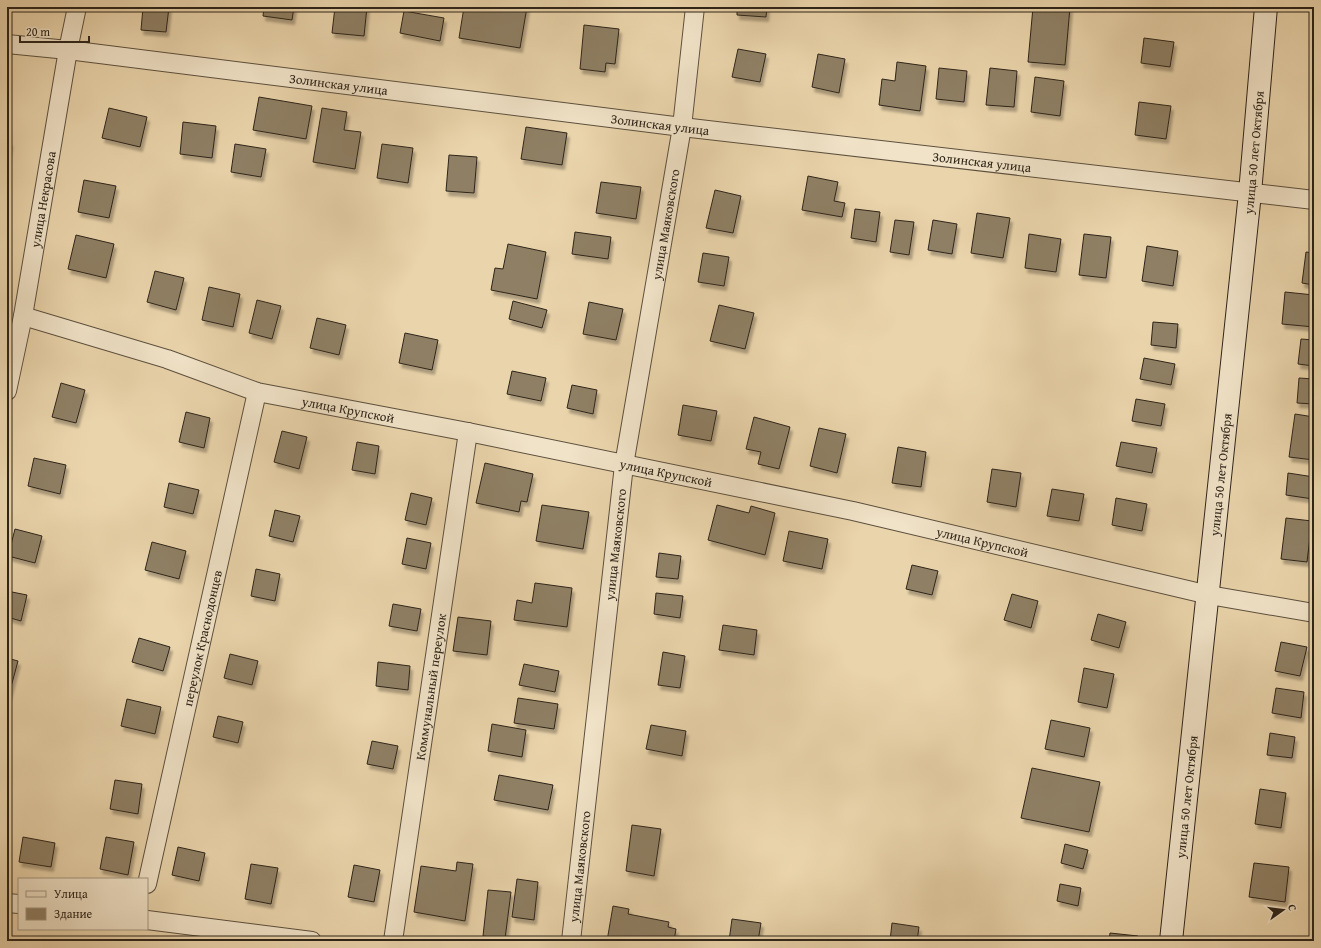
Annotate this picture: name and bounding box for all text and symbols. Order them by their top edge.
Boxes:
scale bar [20,18,89,44]
text: 20 m [26,23,50,40]
street label: Золинская улица [288,69,390,100]
street label: улица 50 лет Октября [1239,90,1269,216]
street label: Золинская улица [610,109,711,140]
street label: Золинская улица [931,147,1033,177]
street label: улица Некрасова [26,149,61,250]
street label: улица Маяковского [647,167,685,282]
street label: улица Крупской [299,392,396,428]
street label: улица 50 лет Октября [1205,412,1237,538]
street label: улица Крупской [617,454,714,492]
street label: улица Маяковского [600,487,631,602]
street label: улица Крупской [934,522,1031,562]
street label: переулок Краснодонцев [178,568,227,708]
street label: Коммунальный переулок [411,612,451,761]
street label: улица 50 лет Октября [1171,734,1203,860]
street label: улица Маяковского [564,809,595,924]
legend [18,878,148,930]
text: Улица [54,885,88,902]
north arrow [1263,890,1303,930]
text: С [1284,903,1301,913]
text: Здание [54,905,93,922]

